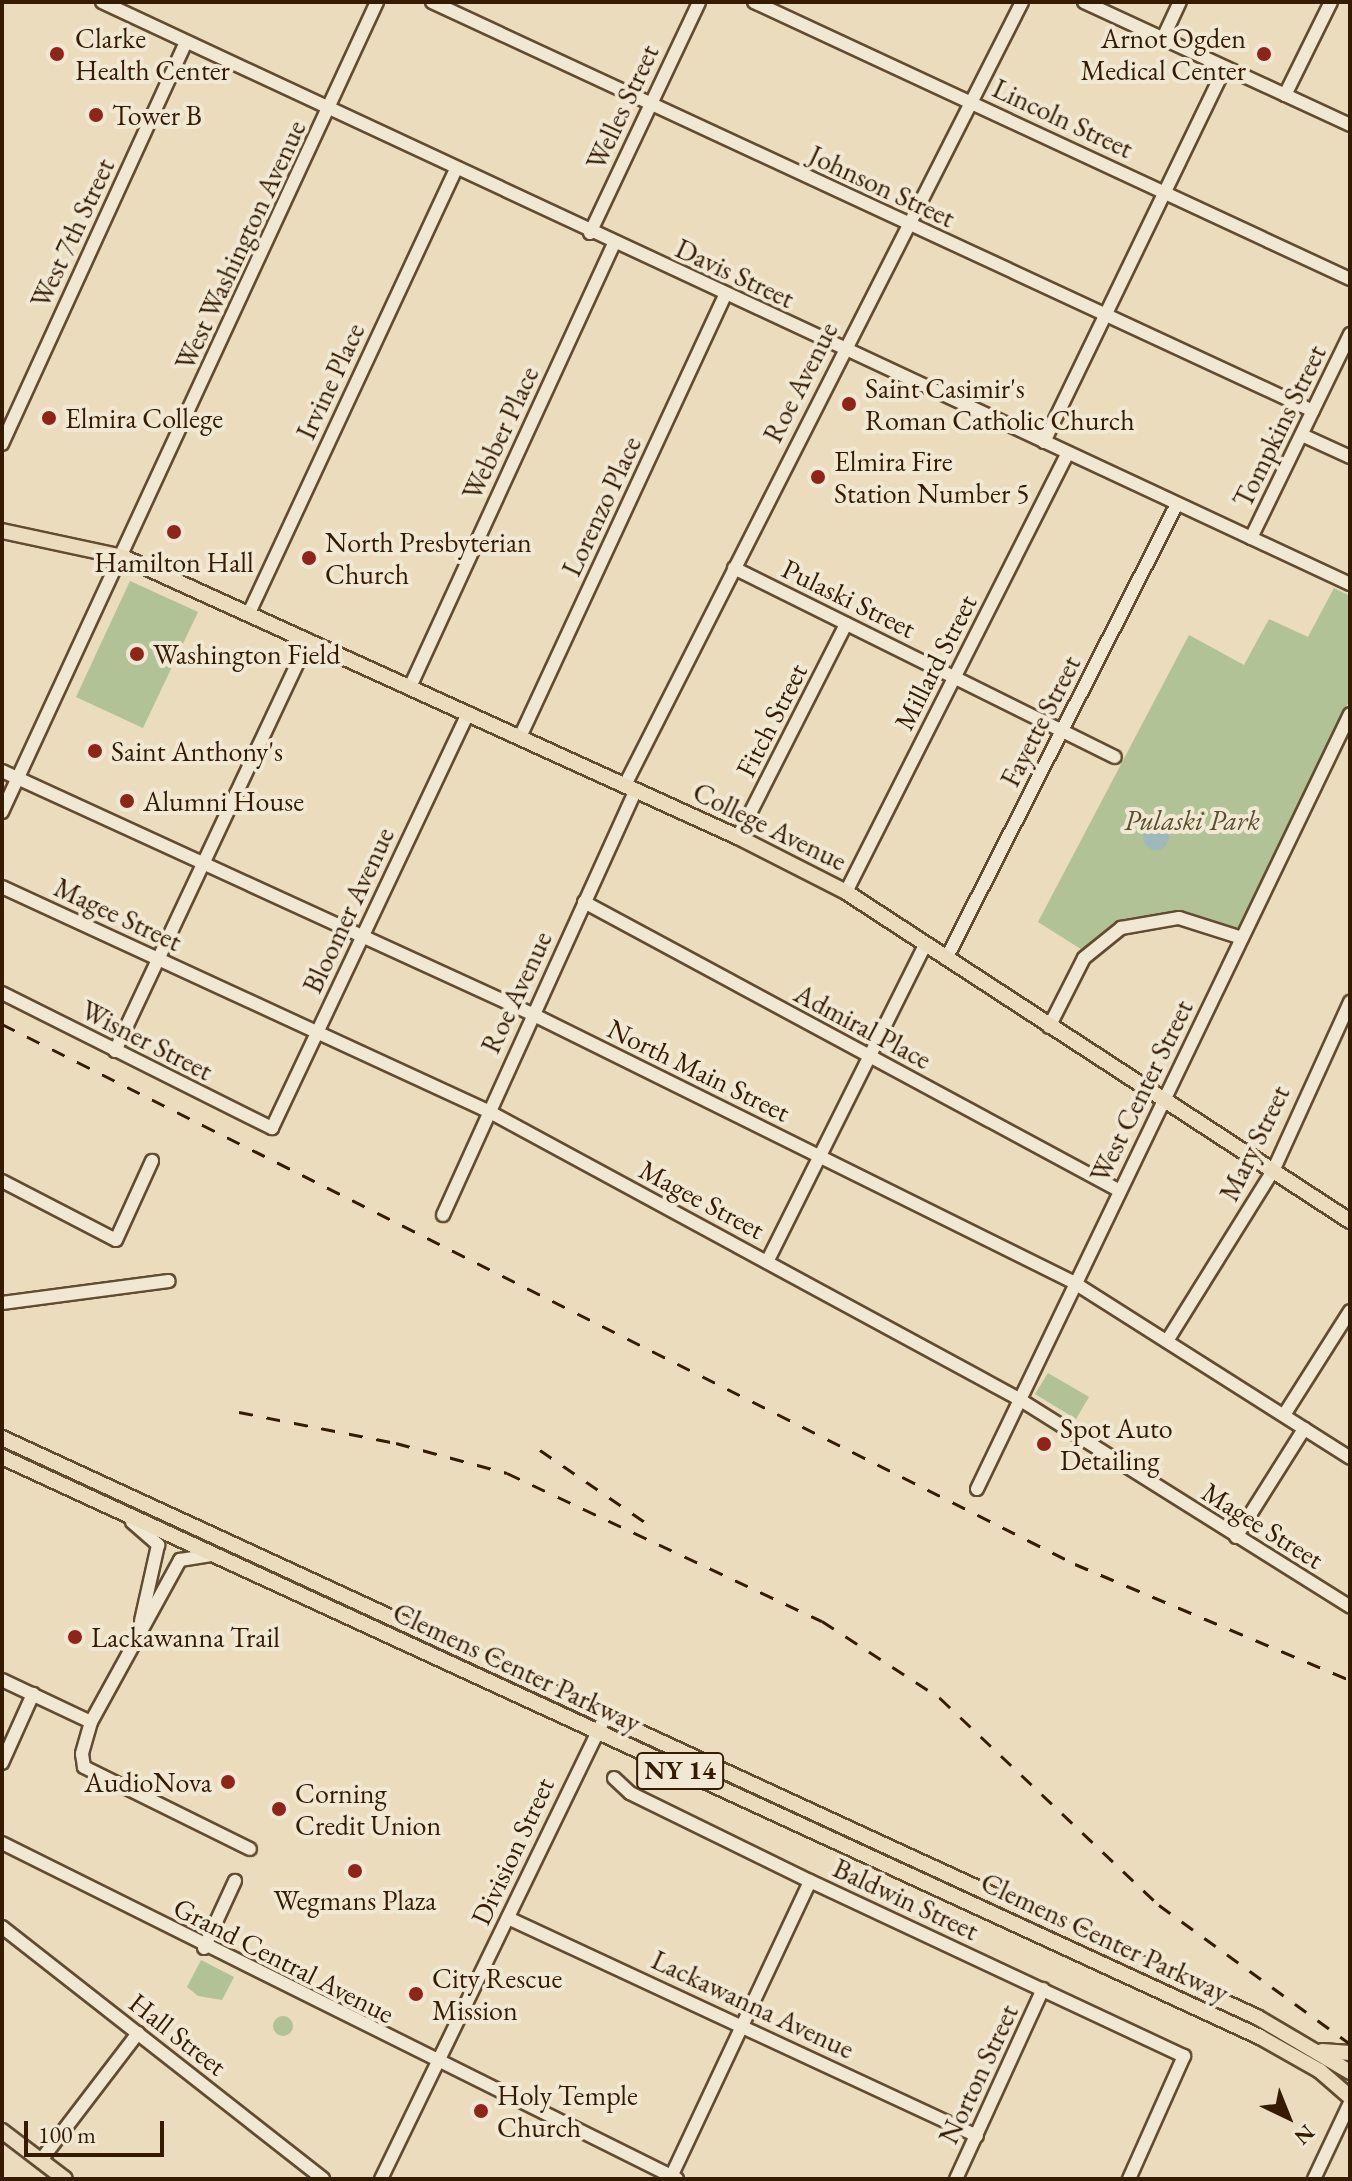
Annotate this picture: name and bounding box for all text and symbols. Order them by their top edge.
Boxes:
place label: Clarke Health Center [75,21,230,87]
place label: Arnot Ogden Medical Center [1081,21,1246,87]
street label: Welles Street [578,39,666,175]
marker: Clarke Health Center [46,43,68,65]
marker: Arnot Ogden Medical Center [1253,43,1275,65]
street label: Lincoln Street [988,71,1138,165]
place label: Tower B [112,98,202,132]
marker: Tower B [87,106,105,124]
street label: West Washington Avenue [167,115,313,375]
street label: Johnson Street [804,138,960,234]
street label: West 7th Street [23,153,121,313]
street label: Davis Street [670,231,800,315]
street label: Roe Avenue [755,316,845,448]
street label: Irvine Place [288,318,372,444]
street label: Tompkins Street [1225,339,1333,513]
street label: Webber Place [454,361,546,505]
place label: Saint Casimir's Roman Catholic Church [865,371,1135,437]
marker: Saint Casimir's Roman Catholic Church [840,395,858,413]
place label: Elmira College [65,401,223,435]
marker: Elmira College [40,409,58,427]
street label: Lorenzo Place [554,431,648,581]
place label: Elmira Fire Station Number 5 [834,444,1029,510]
marker: Elmira Fire Station Number 5 [809,468,827,486]
marker: Hamilton Hall [165,523,183,541]
place label: North Presbyterian Church [325,525,532,591]
place label: Hamilton Hall [94,545,254,579]
marker: North Presbyterian Church [300,549,318,567]
street label: Pulaski Street [777,551,921,645]
street label: Millard Street [887,589,983,735]
place label: Washington Field [153,637,340,671]
marker: Washington Field [128,645,146,663]
street label: Fayette Street [993,650,1087,792]
street label: Fitch Street [728,658,814,782]
place label: Saint Anthony's [111,734,283,768]
marker: Saint Anthony's [86,742,104,760]
street label: College Avenue [688,774,852,878]
place label: Alumni House [143,784,304,818]
marker: Alumni House [118,792,136,810]
park label: Pulaski Park [1124,803,1260,837]
street label: Bloomer Avenue [295,822,401,998]
street label: Magee Street [49,870,187,958]
street label: Roe Avenue [473,926,559,1058]
street label: Admiral Place [789,976,937,1076]
street label: Wisner Street [76,993,218,1087]
street label: West Center Street [1082,994,1200,1188]
street label: North Main Street [602,1011,796,1129]
street label: Mary Street [1212,1080,1296,1206]
street label: Magee Street [634,1152,770,1246]
place label: Spot Auto Detailing [1060,1411,1173,1477]
marker: Spot Auto Detailing [1035,1435,1053,1453]
street label: Magee Street [1196,1475,1330,1575]
street label: Clemens Center Parkway [388,1595,646,1739]
place label: Lackawanna Trail [91,1620,280,1654]
marker: Lackawanna Trail [66,1628,84,1646]
road number: NY 14 [636,1749,724,1793]
place label: AudioNova [84,1765,212,1799]
street label: Division Street [463,1772,561,1930]
marker: AudioNova [219,1773,237,1791]
place label: Corning Credit Union [295,1776,441,1842]
marker: Corning Credit Union [270,1800,288,1818]
street label: Baldwin Street [828,1851,984,1947]
marker: Wegmans Plaza [346,1862,364,1880]
street label: Clemens Center Parkway [976,1865,1234,2009]
place label: Wegmans Plaza [274,1883,436,1917]
street label: Grand Central Avenue [168,1890,400,2030]
street label: Lackawanna Avenue [647,1942,859,2066]
place label: City Rescue Mission [432,1961,562,2027]
marker: City Rescue Mission [407,1985,425,2003]
street label: Hall Street [123,1986,233,2082]
street label: Norton Street [931,1999,1025,2149]
north arrow [1248,2077,1328,2157]
place label: Holy Temple Church [497,2078,638,2144]
marker: Holy Temple Church [472,2102,490,2120]
scale bar [28,2105,168,2155]
text: N [1288,2118,1321,2152]
text: 100 m [38,2119,96,2150]

